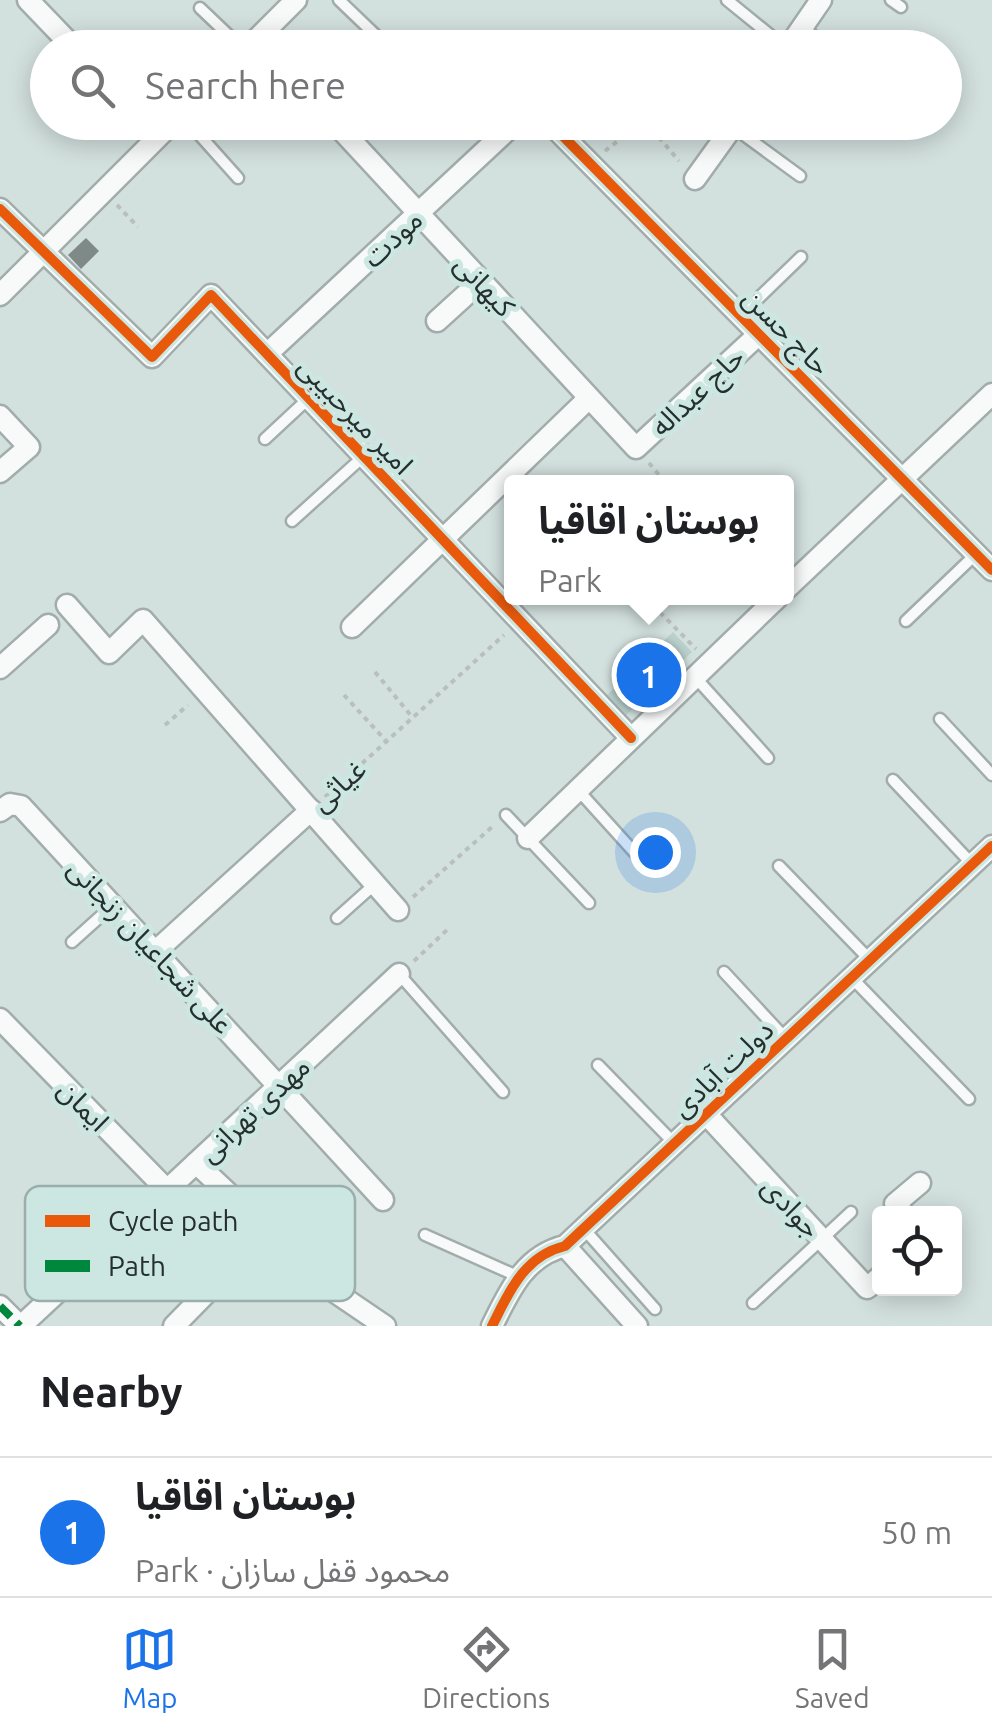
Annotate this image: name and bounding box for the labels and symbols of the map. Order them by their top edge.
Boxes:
street label: مودت [356,203,429,274]
street label: کیهانی [447,248,521,324]
street label: حاج حسن [733,281,837,385]
street label: حاج عبداله [644,340,754,446]
street label: امیر میرحبیبی [291,350,420,482]
pin: 1 [616,638,682,712]
street label: غیاثی [305,753,373,819]
your location [630,827,681,878]
street label: علی شجاعیان زنجانی [61,852,240,1041]
street label: دولت آبادی [665,1013,780,1124]
street label: مهدی تهرانی [193,1050,317,1169]
street label: ایمان [52,1073,115,1138]
street label: جوادی [755,1170,828,1245]
legend [25,1186,355,1301]
text: Cycle path [108,1205,239,1236]
text: Path [108,1250,166,1281]

